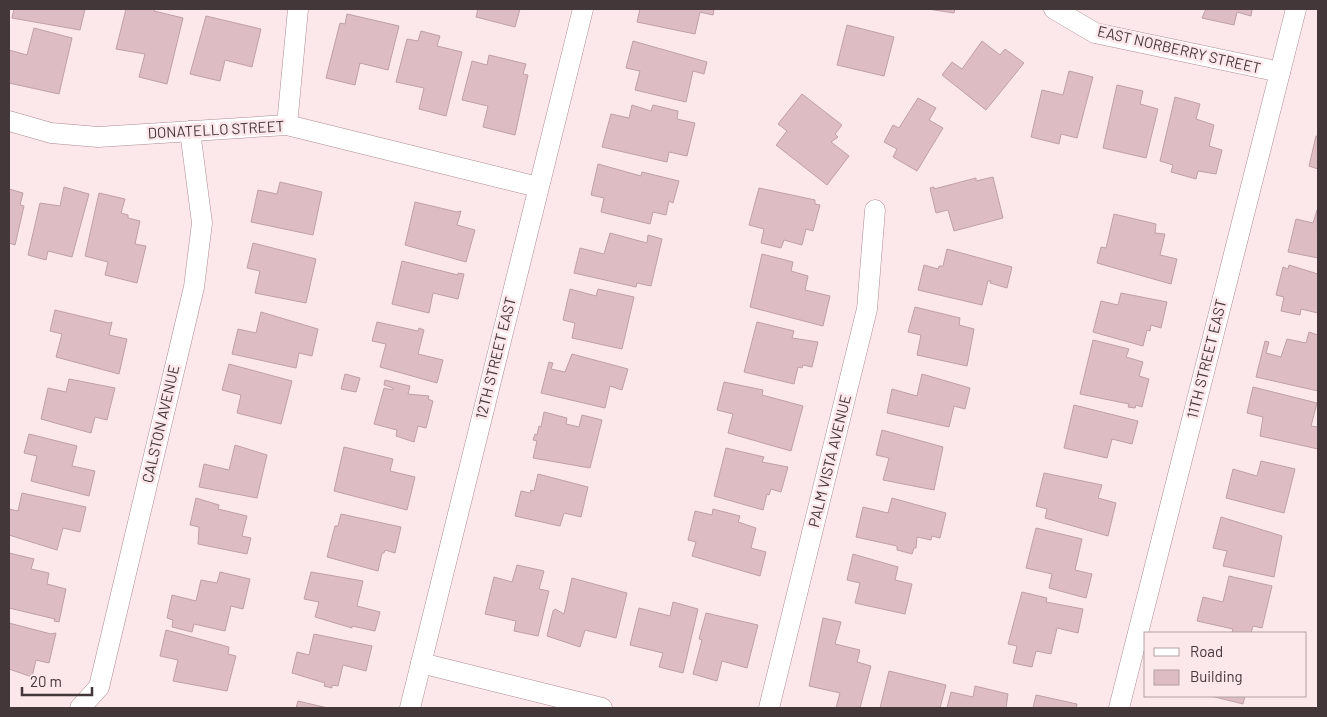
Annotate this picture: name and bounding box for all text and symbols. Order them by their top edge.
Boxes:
street label: EAST NORBERRY STREET [1096,21,1263,77]
street label: DONATELLO STREET [147,116,285,142]
street label: 12TH STREET EAST [471,295,519,421]
street label: 11TH STREET EAST [1182,297,1230,420]
street label: CALSTON AVENUE [138,363,182,484]
street label: PALM VISTA AVENUE [804,393,854,529]
legend [1144,632,1307,697]
text: Road [1190,642,1223,660]
scale bar [22,664,92,696]
text: Building [1190,667,1243,685]
text: 20 m [30,672,62,690]

